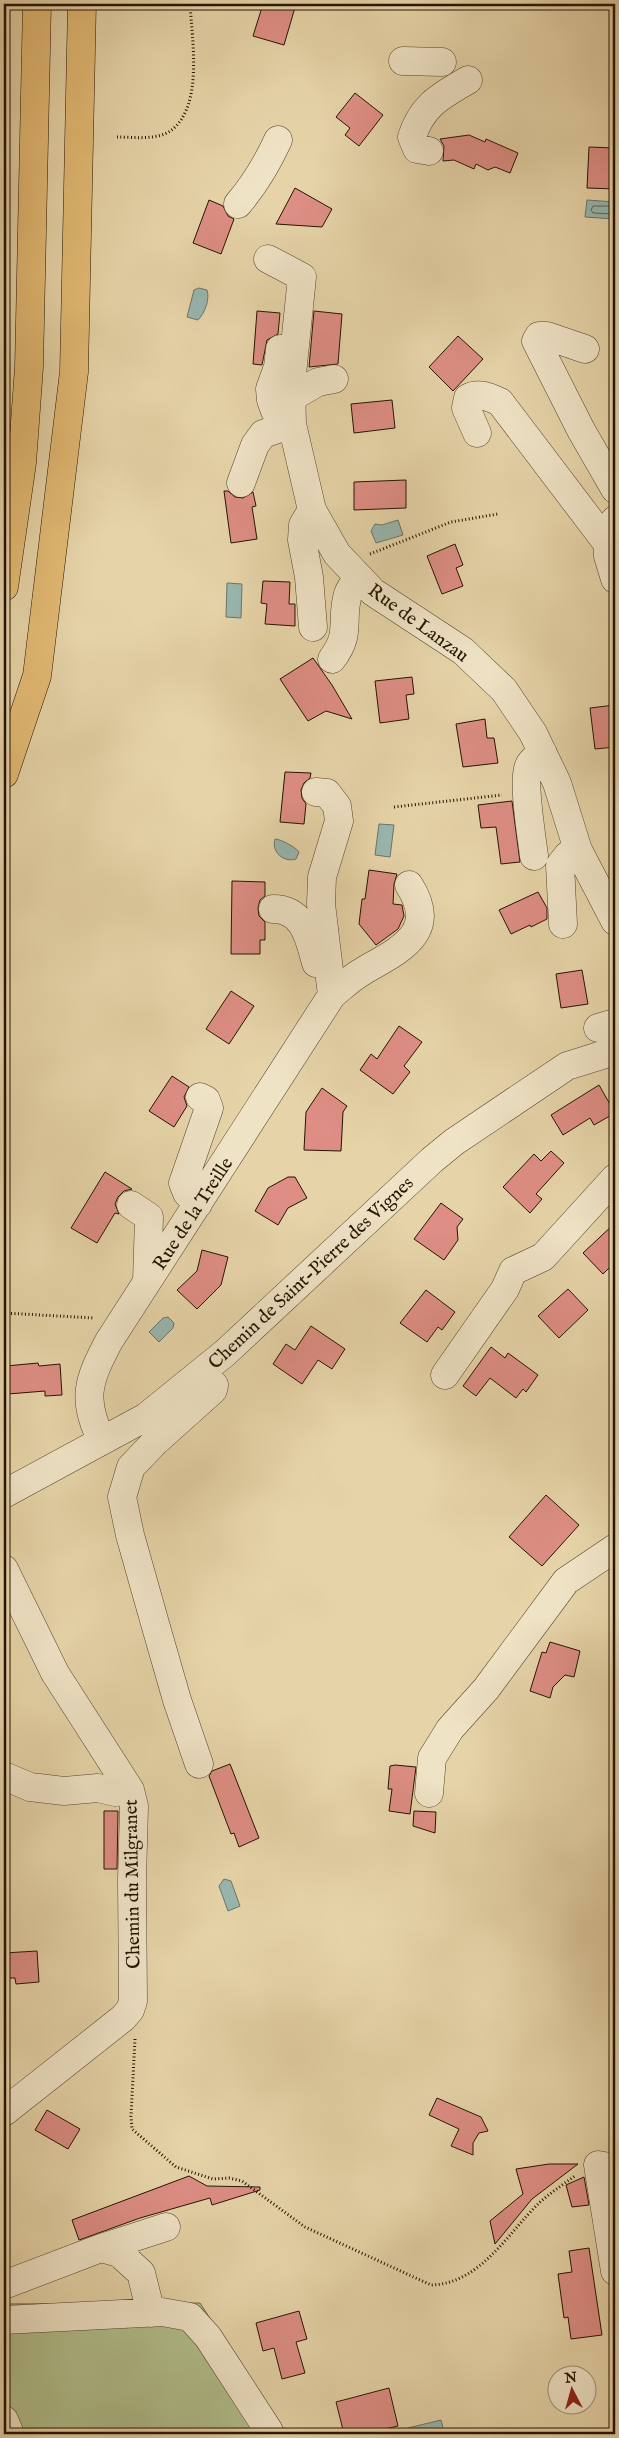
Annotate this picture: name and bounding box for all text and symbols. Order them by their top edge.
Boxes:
street label: Rue de Lanzau [363,579,473,668]
street label: Rue de la Treille [148,1153,239,1275]
street label: Chemin de Saint-Pierre des Vignes [204,1172,419,1375]
street label: Chemin du Milgranet [120,1799,146,1969]
north arrow [546,2366,596,2416]
text: N [563,2368,578,2388]

